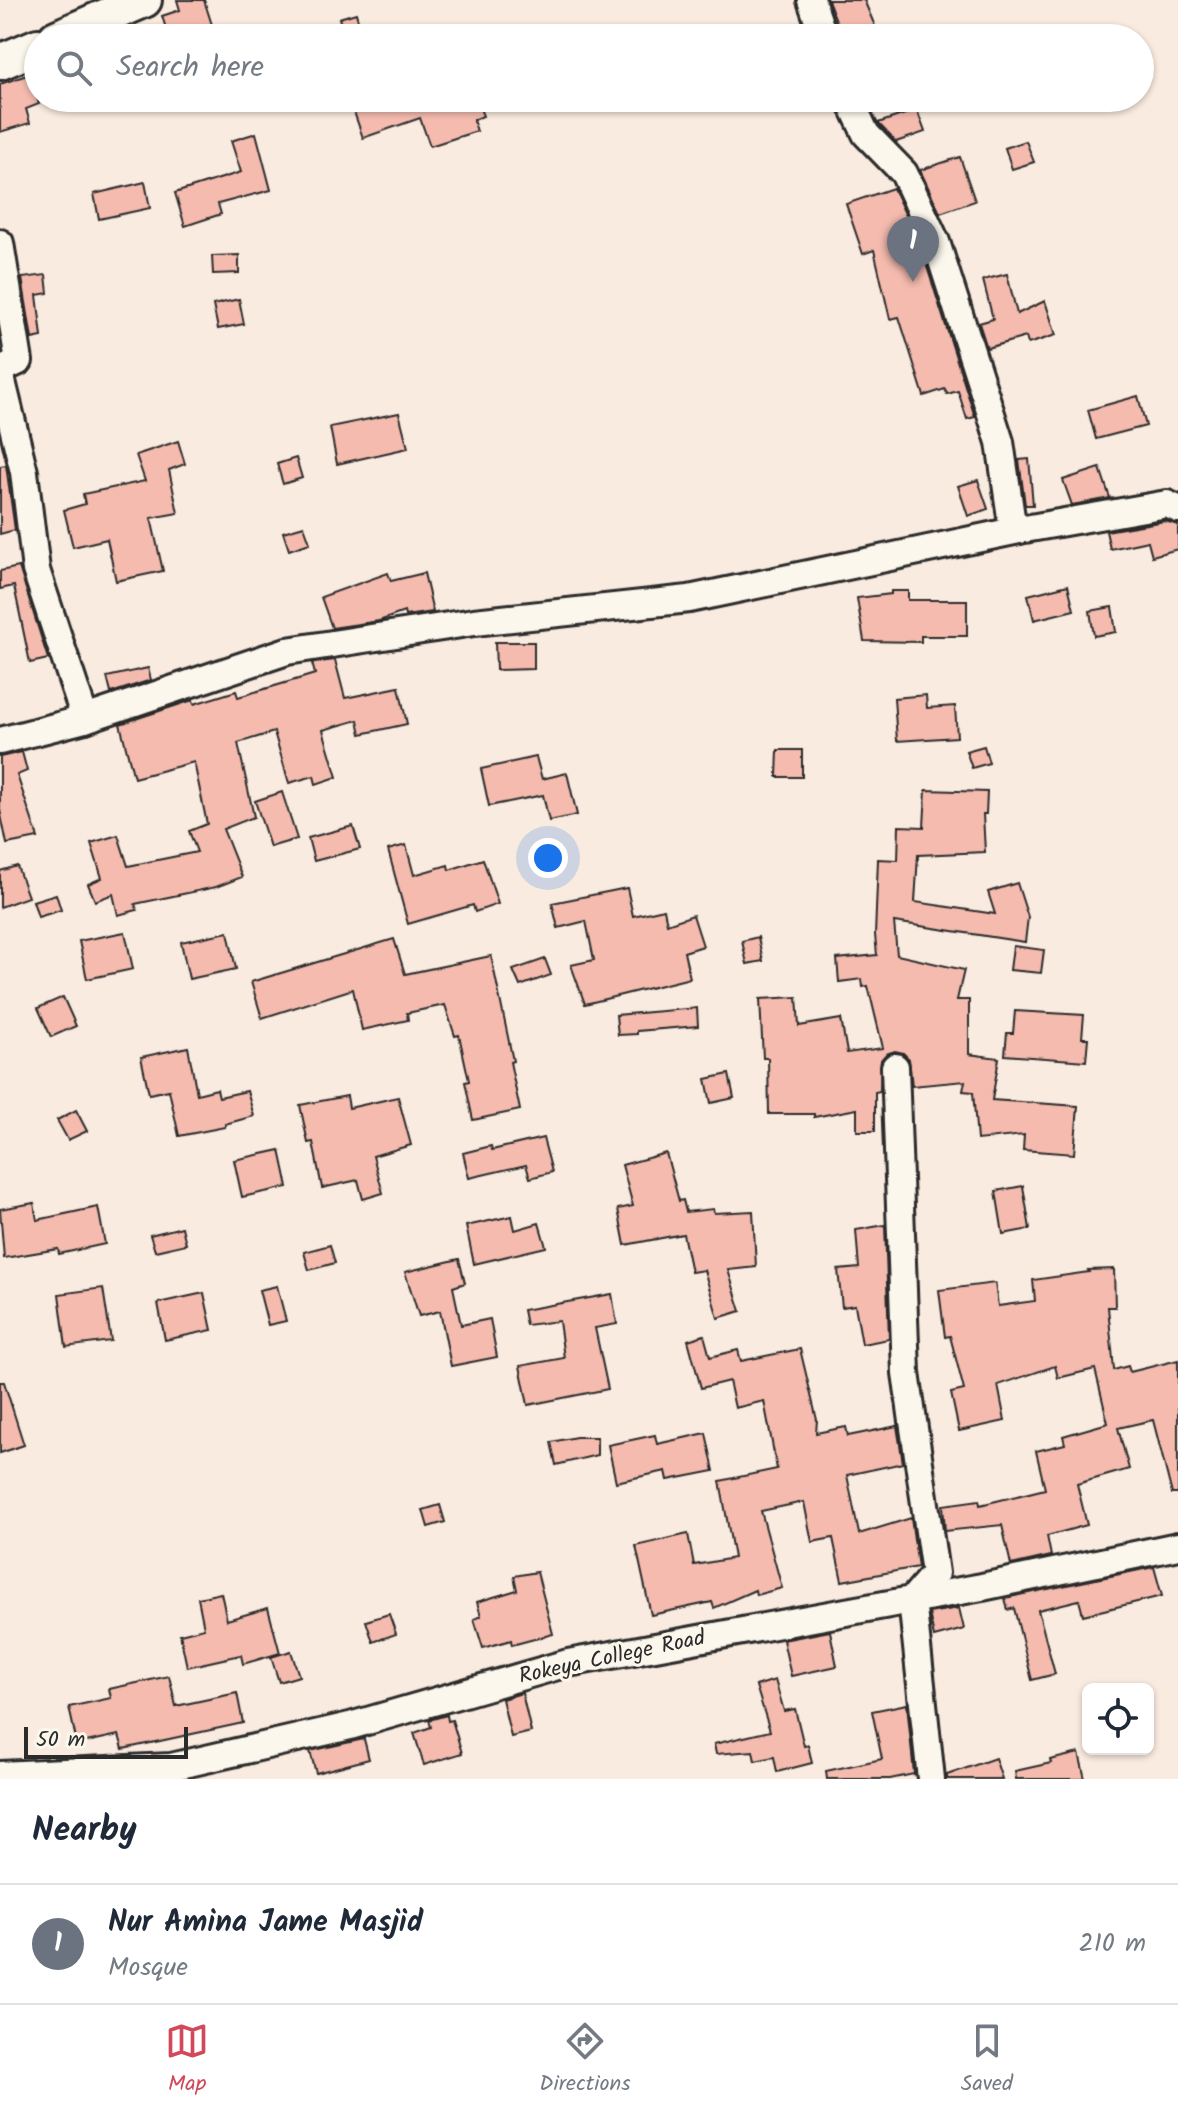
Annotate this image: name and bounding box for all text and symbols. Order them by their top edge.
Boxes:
search box [24,24,1154,112]
text: Search here [116,44,264,92]
icon: search [52,46,96,90]
pin: 1 [887,216,939,282]
your location [528,838,568,878]
street label: Rokeya College Road [516,1621,709,1695]
map controls [1082,1683,1154,1755]
button: locate [1082,1683,1154,1755]
scale bar [24,1723,188,1759]
text: 50 m [36,1723,85,1758]
text: Nearby [32,1804,137,1858]
text: Nur Amina Jame Masjid [108,1899,423,1947]
text: 1 [54,1923,62,1965]
text: 210 m [1079,1923,1146,1965]
text: Mosque [108,1947,188,1989]
tab: Map [165,2019,209,2102]
tab: Directions [539,2019,631,2102]
tab: Saved [961,2019,1013,2102]

